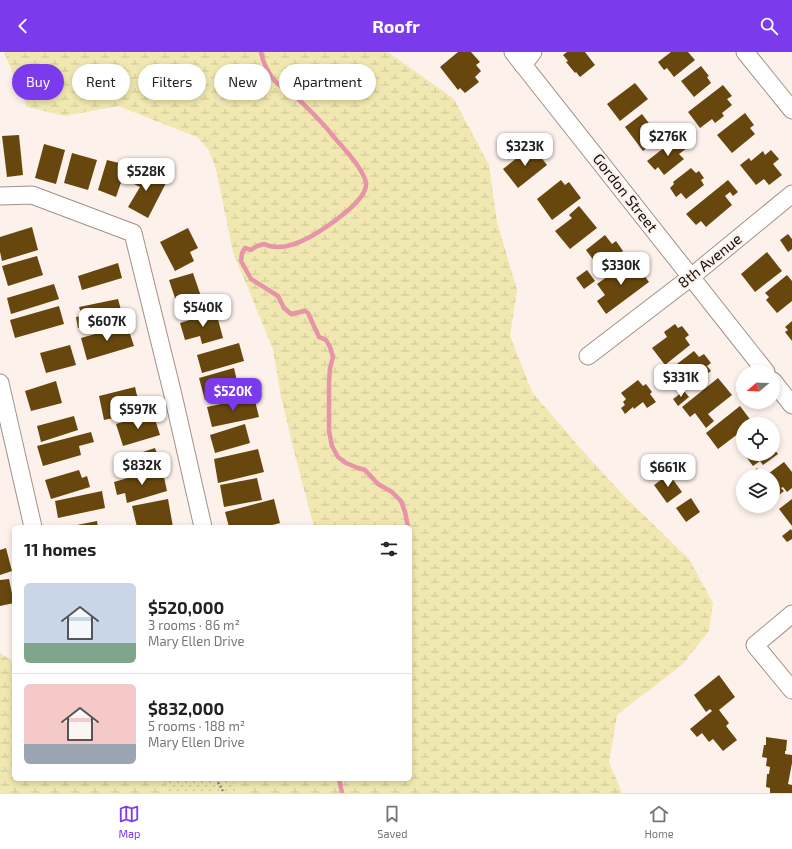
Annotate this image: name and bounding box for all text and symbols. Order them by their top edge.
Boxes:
icon: back [12,15,34,37]
text: Roofr [372,15,420,37]
icon: search [758,15,780,37]
chip: Buy [12,64,64,100]
chip: Rent [72,64,130,100]
chip: Filters [138,64,206,100]
chip: New [214,64,271,100]
chip: Apartment [279,64,376,100]
pin: $276K [640,123,696,157]
text: $276K [649,128,687,144]
pin: $323K [497,133,553,167]
text: $323K [506,138,544,154]
street label: Gordon Street [590,150,662,235]
pin: $528K [118,158,174,192]
text: $528K [127,163,165,179]
street label: 8th Avenue [674,229,745,291]
pin: $330K [593,252,649,286]
text: $330K [602,257,640,273]
pin: $540K [175,294,231,328]
text: $540K [183,299,223,315]
pin: $607K [79,308,135,342]
text: $607K [88,313,126,329]
pin: $331K [653,364,709,398]
north arrow [736,365,780,409]
map controls [736,365,780,513]
text: $331K [663,369,699,385]
pin: $520K [205,378,261,412]
text: $520K [214,383,252,399]
pin: $597K [110,396,166,430]
text: $597K [119,401,157,417]
button: locate [736,417,780,461]
pin: $832K [114,452,170,486]
pin: $661K [640,454,696,488]
text: $832K [123,457,161,473]
text: $661K [650,459,686,475]
button: layers [736,469,780,513]
icon: filters [378,538,400,560]
text: 11 homes [24,539,96,559]
text: $520,000 [148,597,224,617]
icon: home [56,599,104,647]
text: 3 rooms · 86 m² [148,617,240,633]
text: Mary Ellen Drive [148,633,245,649]
text: $832,000 [148,698,224,718]
icon: home [56,700,104,748]
text: 5 rooms · 188 m² [148,718,245,734]
text: Mary Ellen Drive [148,734,245,750]
tab: Map [118,803,141,840]
tab: Saved [377,803,408,840]
tab: Home [644,803,674,840]

